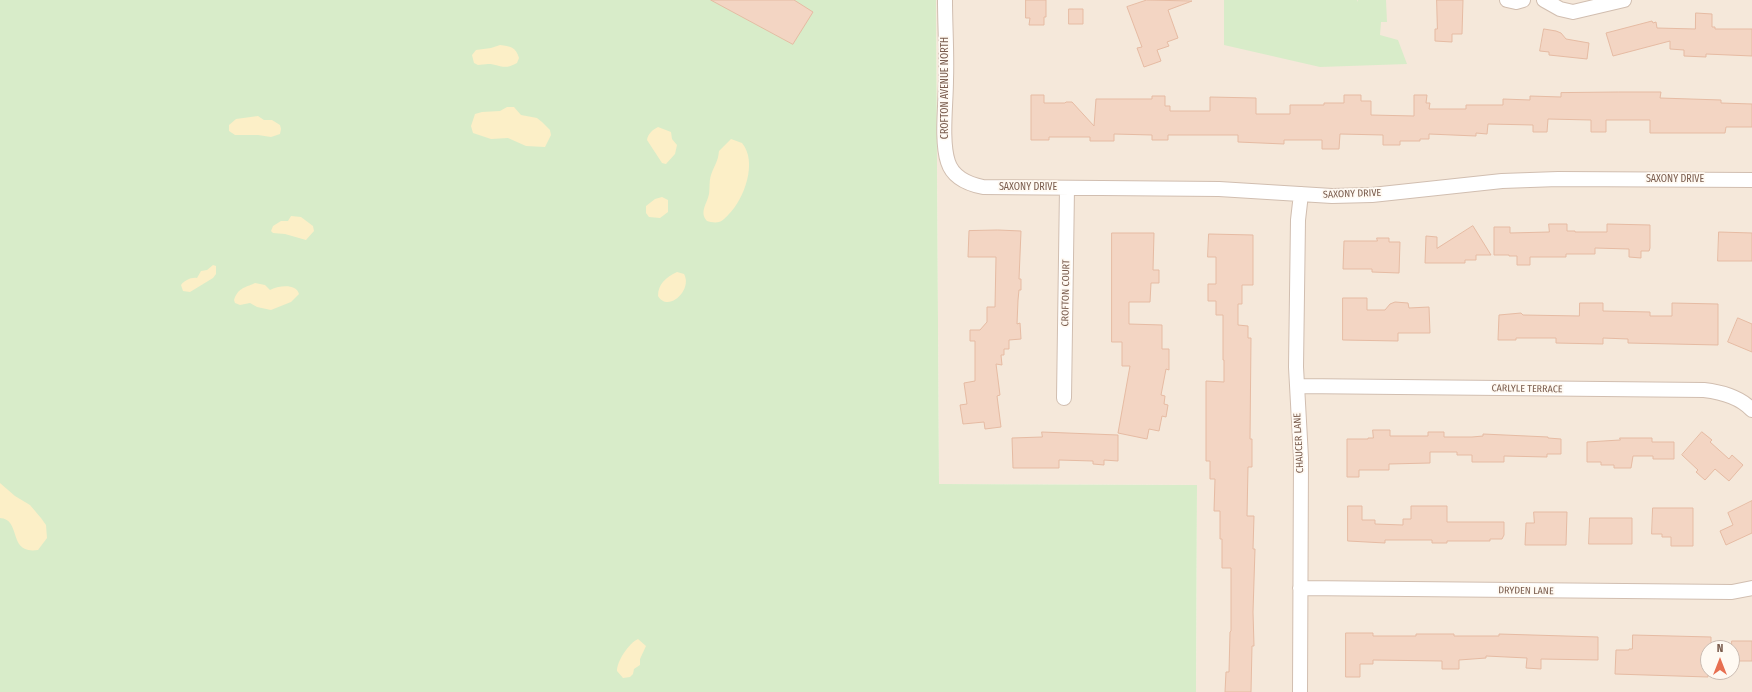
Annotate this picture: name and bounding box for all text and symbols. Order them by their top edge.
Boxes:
street label: CROFTON AVENUE NORTH [939,37,951,139]
street label: SAXONY DRIVE [1646,173,1704,185]
street label: SAXONY DRIVE [999,181,1057,193]
street label: SAXONY DRIVE [1323,187,1381,201]
street label: CROFTON COURT [1059,259,1073,327]
street label: CARLYLE TERRACE [1491,382,1563,396]
street label: CHAUCER LANE [1291,413,1307,473]
street label: DRYDEN LANE [1498,585,1554,597]
north arrow [1700,640,1740,680]
text: N [1717,642,1723,655]

